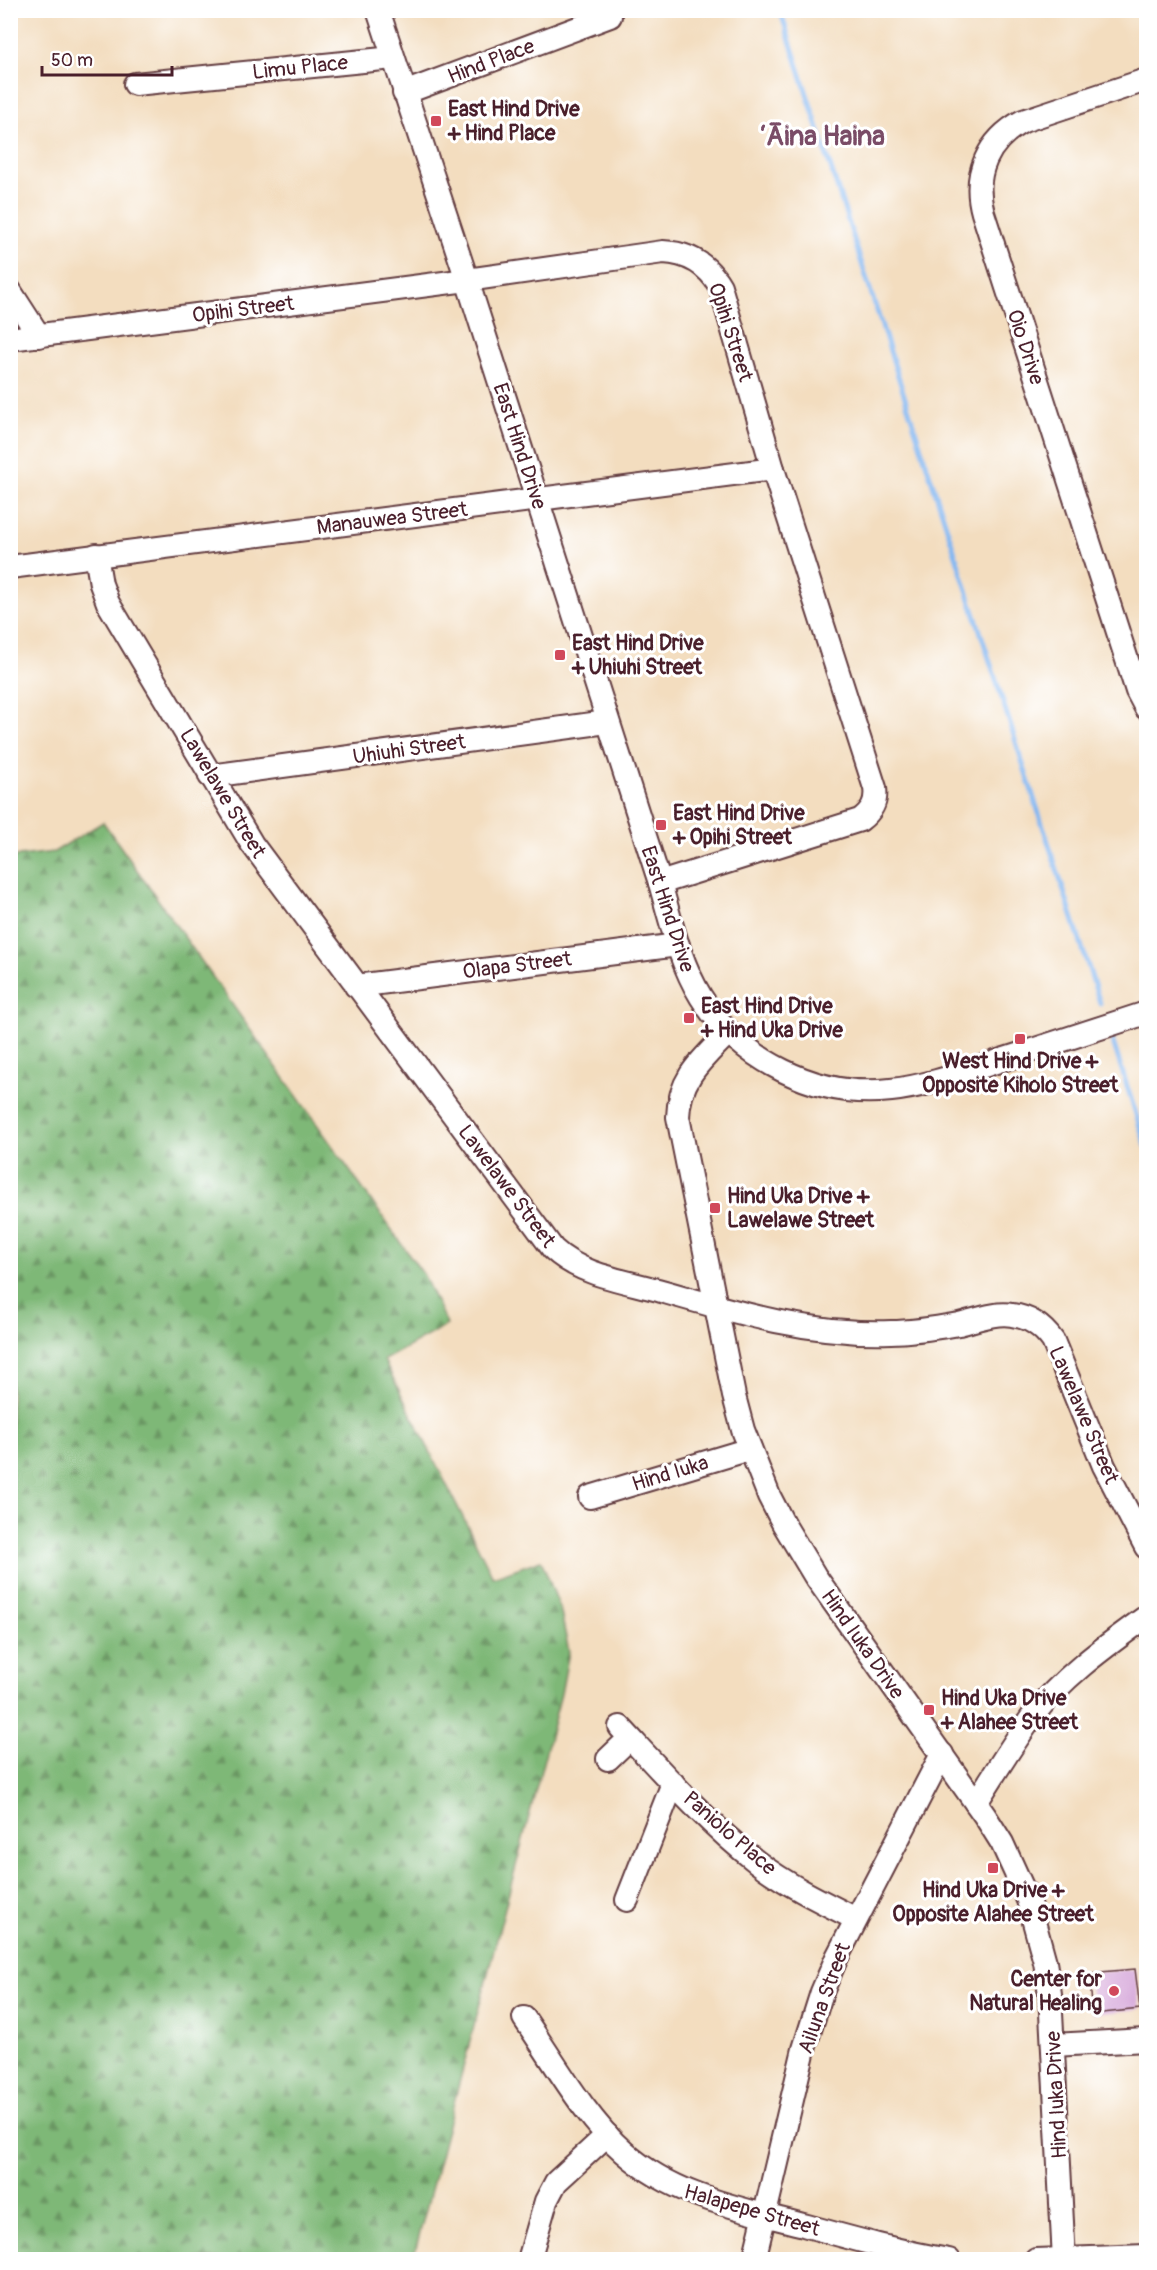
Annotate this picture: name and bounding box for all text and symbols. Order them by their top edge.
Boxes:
street label: Hind Place [444,32,539,90]
scale bar [42,39,172,77]
text: 50 m [51,49,93,72]
street label: Limu Place [251,49,350,86]
place label: East Hind Drive + Hind Place [447,96,580,147]
marker: East Hind Drive + Hind Place [429,114,443,128]
district label: ‘Āina Haina [759,120,885,153]
street label: Opihi Street [702,279,759,385]
street label: Opihi Street [191,290,296,329]
street label: Oio Drive [1001,306,1051,389]
street label: East Hind Drive [486,379,553,513]
street label: Manauwea Street [315,496,470,541]
place label: East Hind Drive + Uhiuhi Street [571,630,704,681]
marker: East Hind Drive + Uhiuhi Street [553,648,567,662]
street label: Lawelawe Street [173,723,272,864]
street label: Uhiuhi Street [351,728,468,771]
place label: East Hind Drive + Opihi Street [672,800,805,851]
marker: East Hind Drive + Opihi Street [654,818,668,832]
street label: East Hind Drive [634,842,701,976]
street label: Olapa Street [461,945,573,986]
place label: East Hind Drive + Hind Uka Drive [700,993,843,1044]
marker: East Hind Drive + Hind Uka Drive [682,1011,696,1025]
marker: West Hind Drive + Opposite Kiholo Street [1013,1032,1027,1046]
place label: West Hind Drive + Opposite Kiholo Street [922,1048,1119,1099]
street label: Lawelawe Street [452,1120,562,1254]
place label: Hind Uka Drive + Lawelawe Street [727,1183,874,1234]
marker: Hind Uka Drive + Lawelawe Street [708,1201,722,1215]
street label: Lawelawe Street [1042,1342,1125,1489]
street label: Hind Iuka [629,1449,712,1498]
street label: Hind Iuka Drive [815,1584,911,1705]
place label: Hind Uka Drive + Alahee Street [940,1685,1078,1736]
marker: Hind Uka Drive + Alahee Street [922,1703,936,1717]
street label: Paniolo Place [677,1785,782,1882]
marker: Hind Uka Drive + Opposite Alahee Street [986,1861,1000,1875]
place label: Hind Uka Drive + Opposite Alahee Street [892,1877,1094,1928]
street label: Ailuna Street [792,1939,857,2057]
place label: Center for Natural Healing [969,1966,1102,2017]
marker: Center for Natural Healing [1107,1984,1121,1998]
street label: Hind Iuka Drive [1040,2030,1073,2160]
street label: Halapepe Street [681,2178,823,2243]

